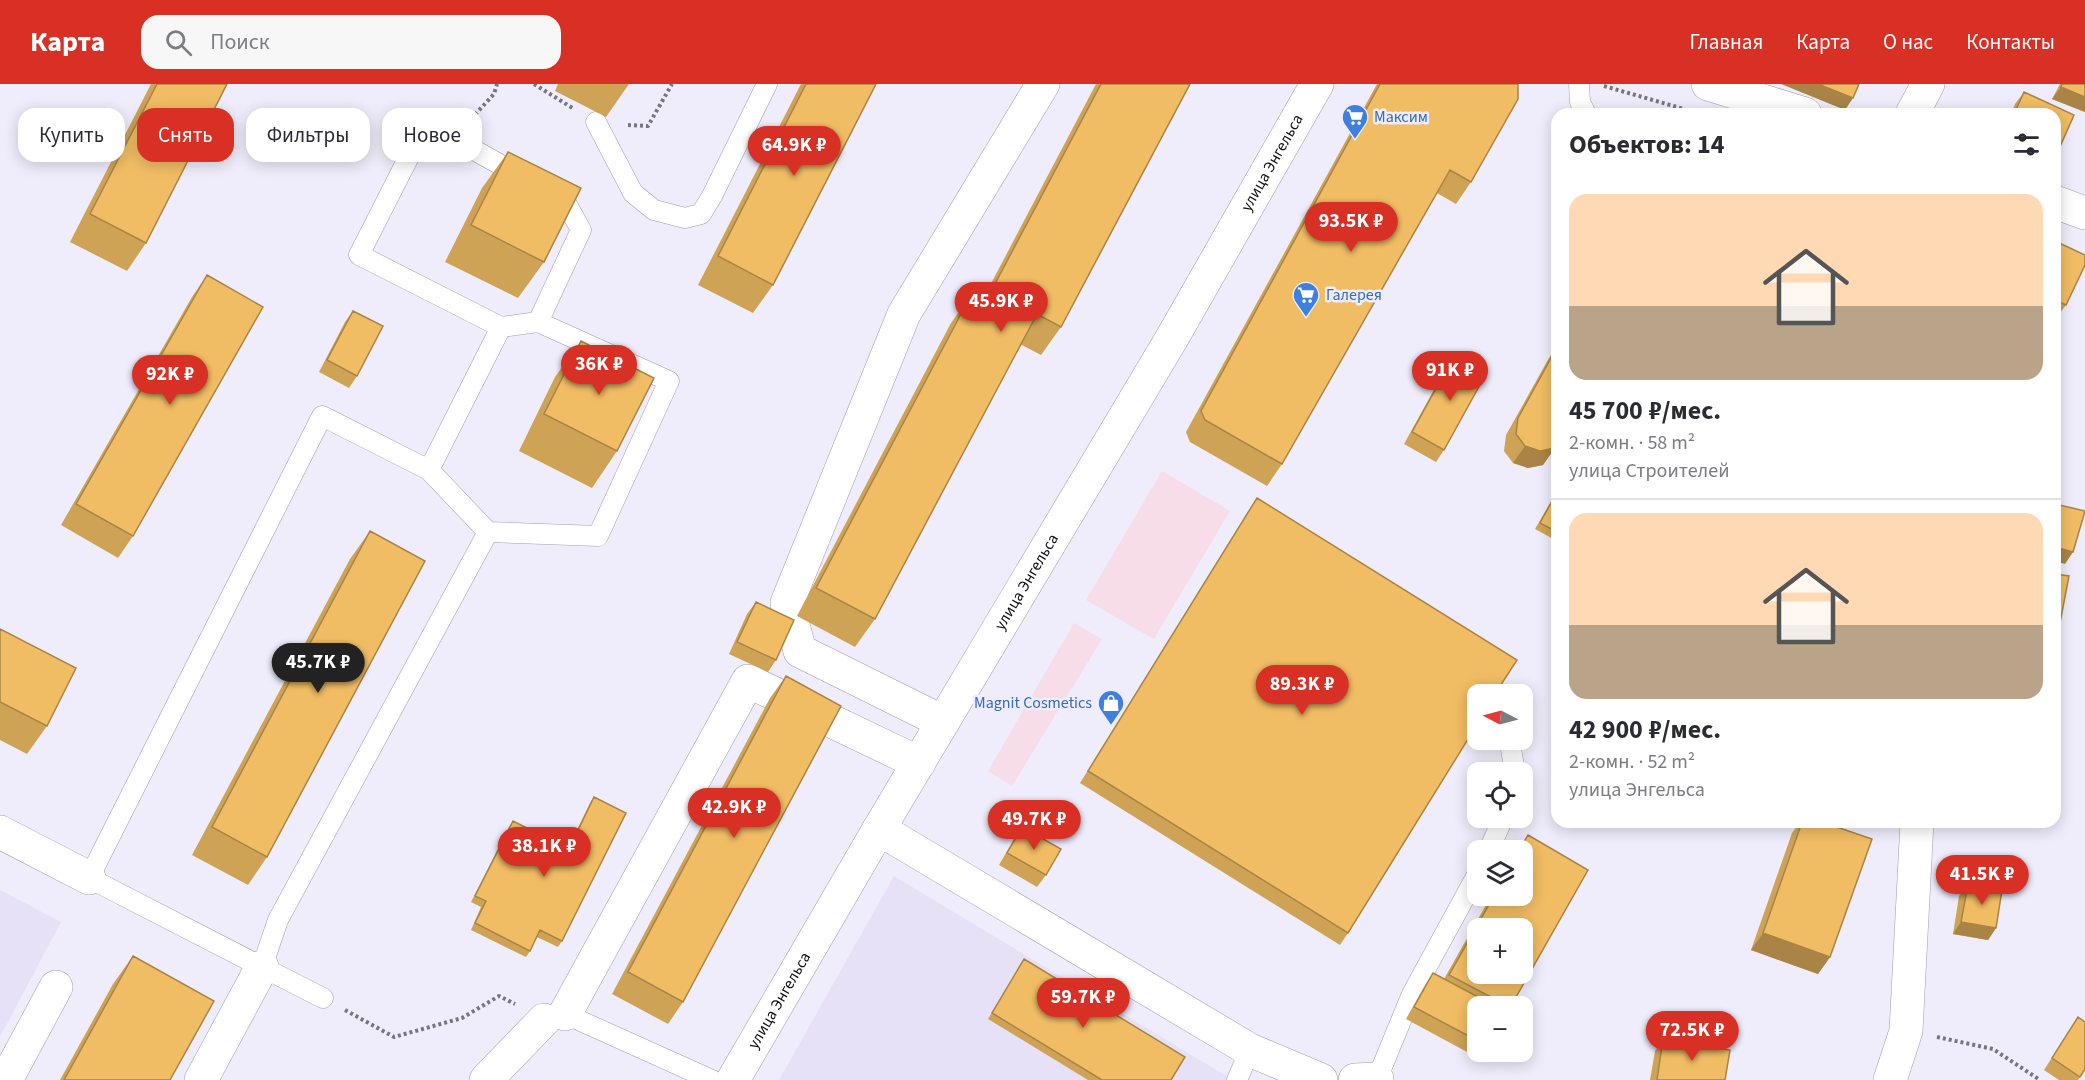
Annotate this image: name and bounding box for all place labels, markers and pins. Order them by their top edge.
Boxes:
supermarket icon: Максим [1340,102,1370,140]
place label: Максим [1374,106,1428,128]
pin: 64.9K ₽ [739,126,849,177]
pin: 93.5K ₽ [1296,202,1406,253]
supermarket icon: Галерея [1291,280,1321,318]
pin: 45.9K ₽ [946,282,1056,333]
place label: Галерея [1326,284,1382,306]
pin: 36K ₽ [557,345,641,396]
pin: 91K ₽ [1408,351,1492,402]
pin: 92K ₽ [128,355,212,406]
pin: 45.7K ₽ [263,643,373,694]
pin: 89.3K ₽ [1247,665,1357,716]
shop icon: Magnit Cosmetics [1096,688,1126,726]
place label: Magnit Cosmetics [974,692,1092,714]
pin: 42.9K ₽ [679,788,789,839]
pin: 49.7K ₽ [979,800,1089,851]
pin: 38.1K ₽ [489,827,599,878]
pin: 41.5K ₽ [1927,855,2037,906]
pin: 59.7K ₽ [1028,978,1138,1029]
pin: 72.5K ₽ [1637,1011,1747,1062]

